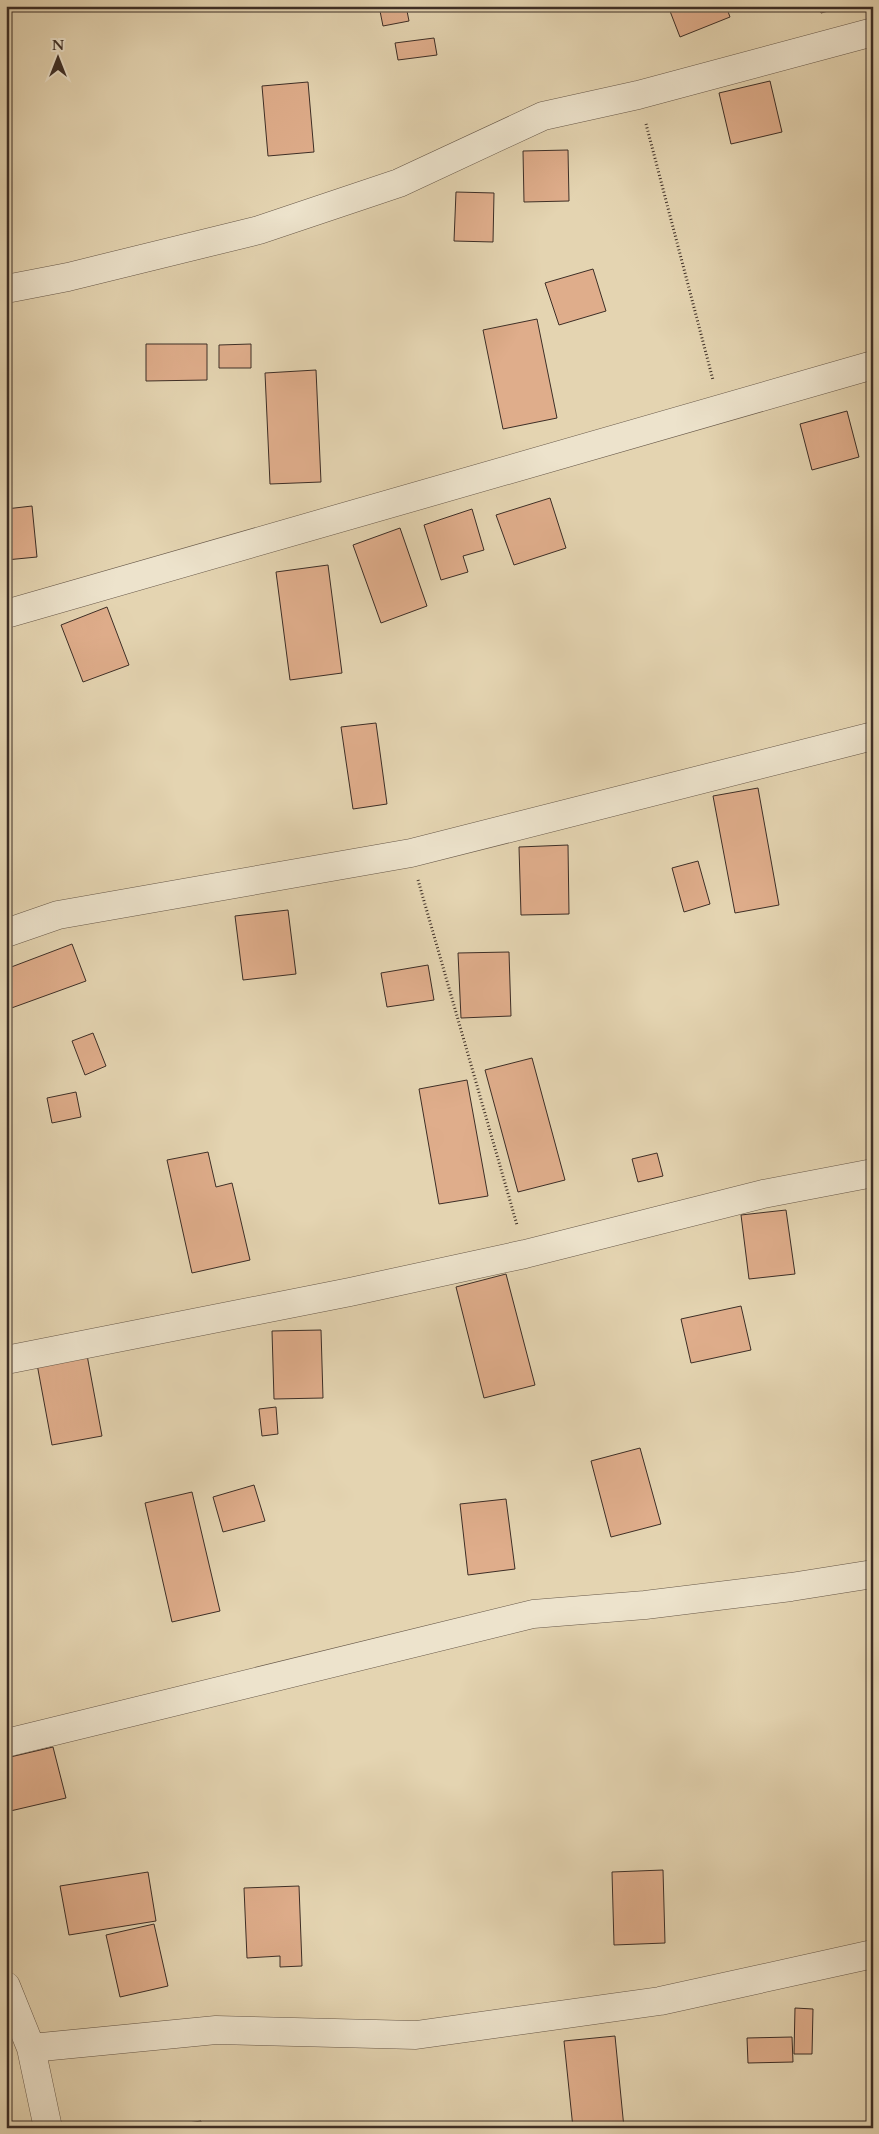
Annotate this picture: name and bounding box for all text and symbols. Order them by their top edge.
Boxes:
north arrow [32,32,82,82]
text: N [52,36,64,55]

